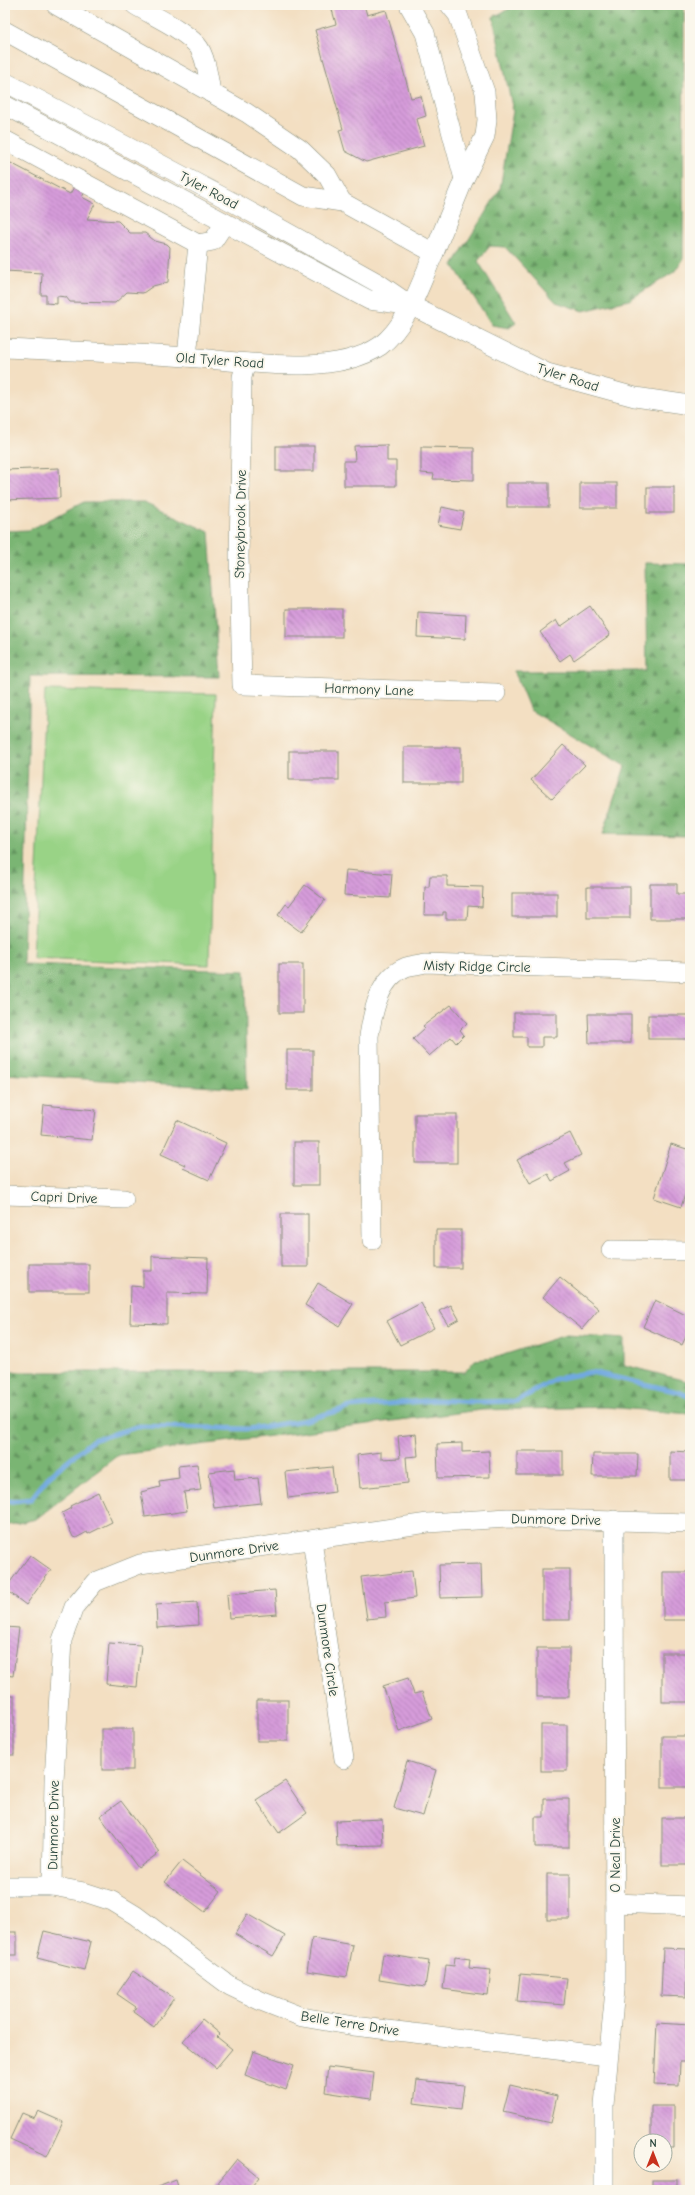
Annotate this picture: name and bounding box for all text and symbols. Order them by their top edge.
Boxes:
street label: Tyler Road [176,168,241,213]
street label: Old Tyler Road [175,349,265,372]
street label: Tyler Road [535,359,601,395]
street label: Stoneybrook Drive [231,469,250,579]
street label: Harmony Lane [324,679,414,700]
street label: Misty Ridge Circle [423,957,531,976]
street label: Capri Drive [30,1188,98,1207]
street label: Dunmore Drive [511,1510,601,1529]
street label: Dunmore Drive [188,1537,280,1566]
street label: Dunmore Circle [313,1603,342,1698]
street label: Dunmore Drive [44,1780,63,1870]
street label: O Neal Drive [607,1818,624,1893]
street label: Belle Terre Drive [300,2007,400,2040]
north arrow [633,2133,673,2173]
text: N [649,2137,657,2150]

